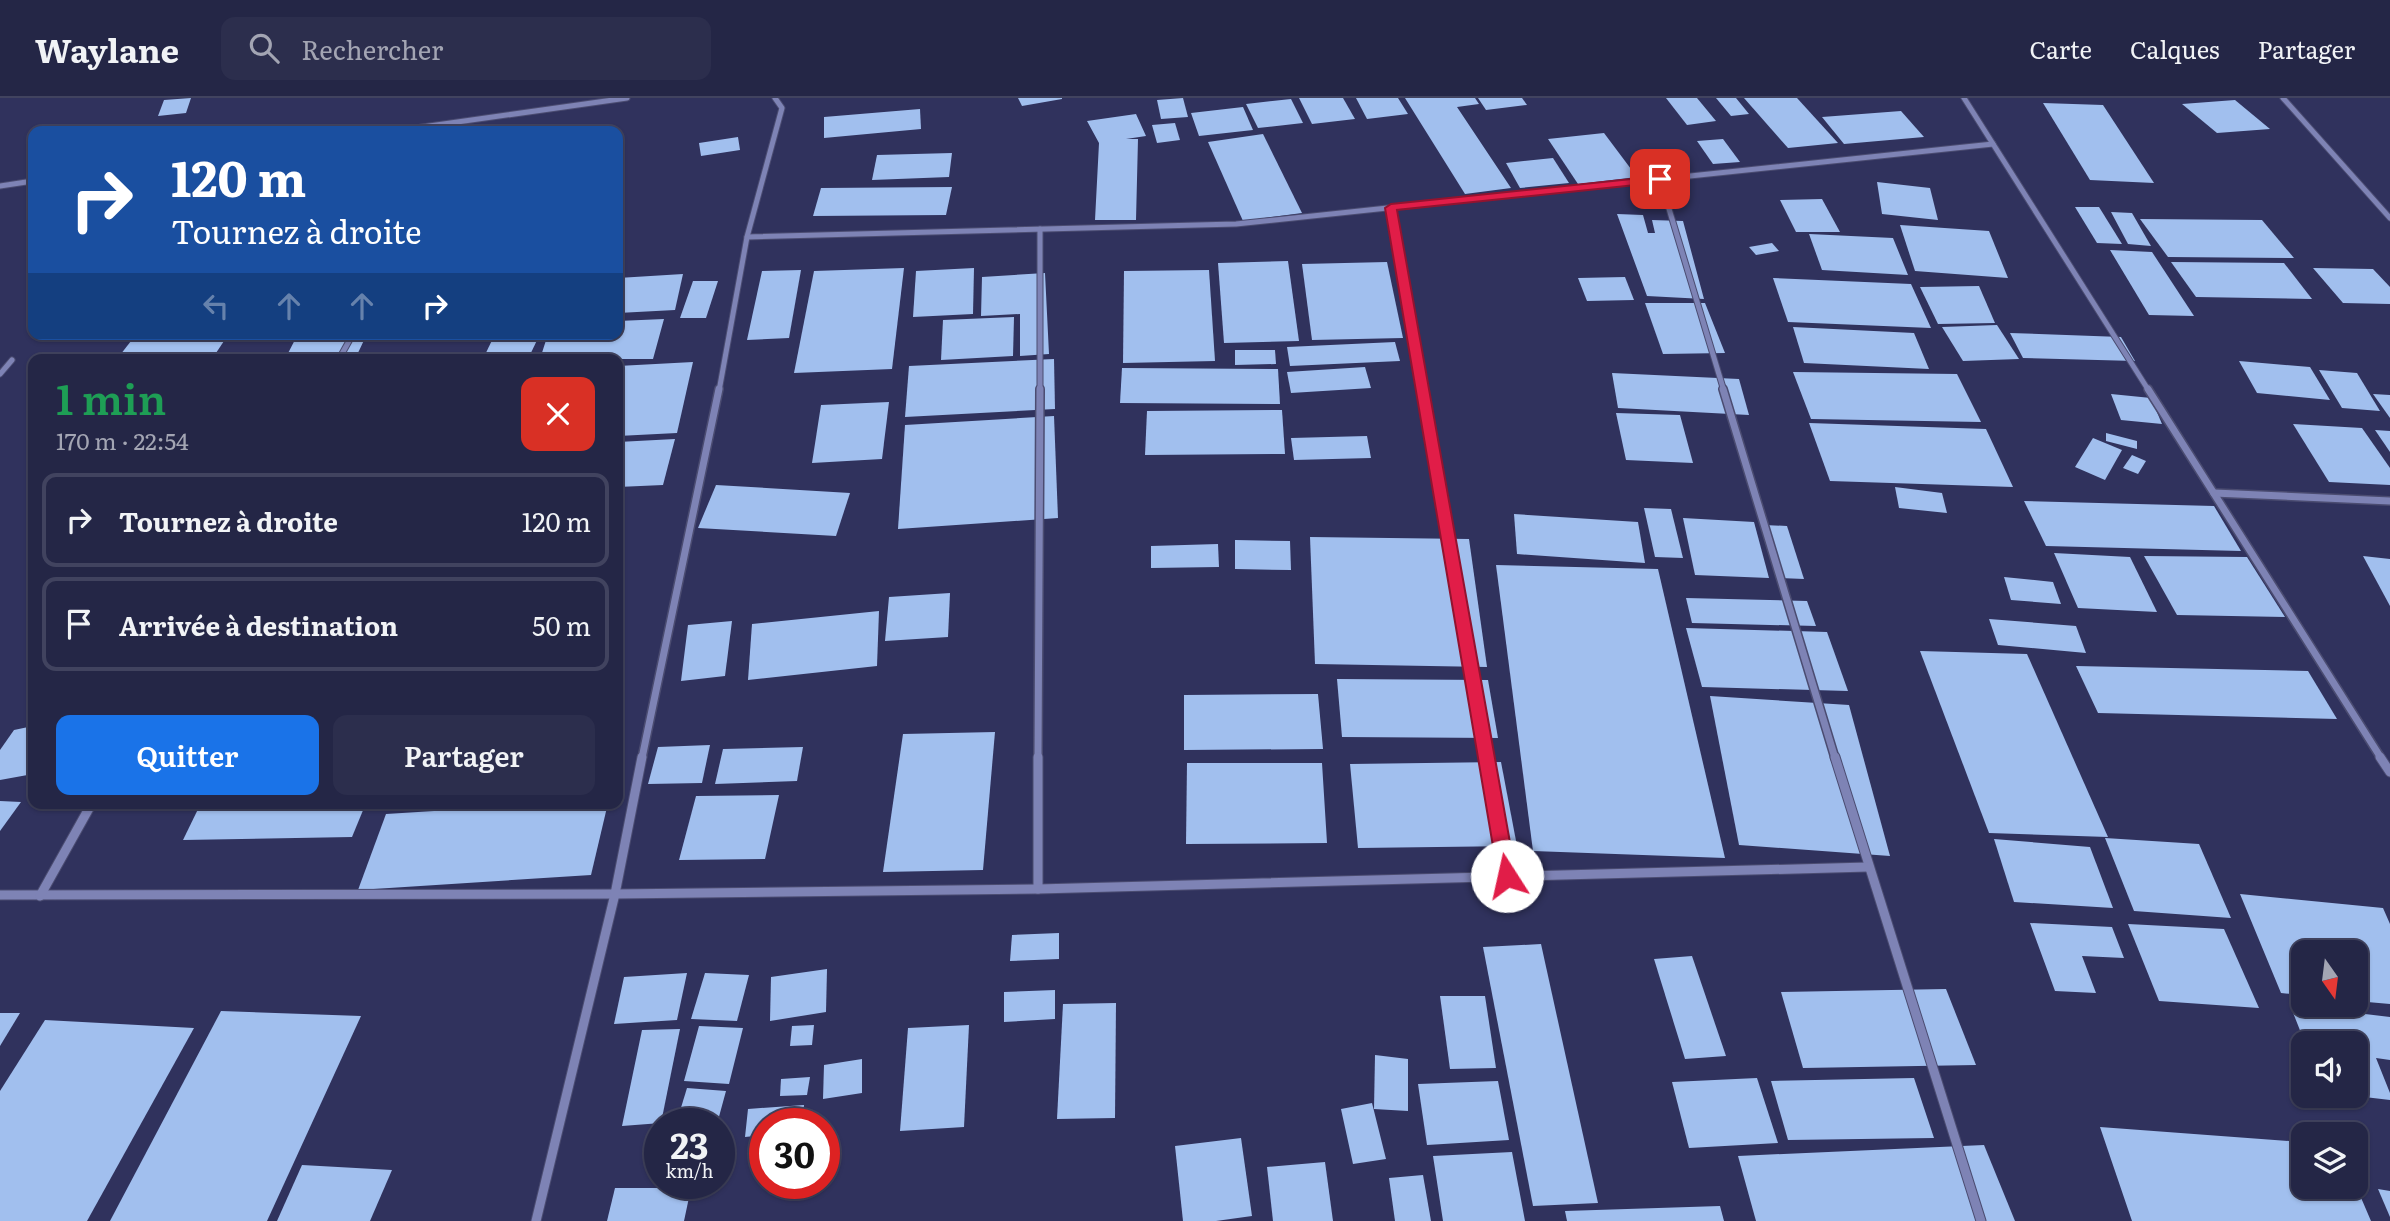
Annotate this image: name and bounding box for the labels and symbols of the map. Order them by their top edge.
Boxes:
pin [1630,149,1690,209]
position arrow [1470,839,1544,913]
north arrow [2291,940,2368,1017]
speed limit sign: 30 [749,1108,840,1199]

